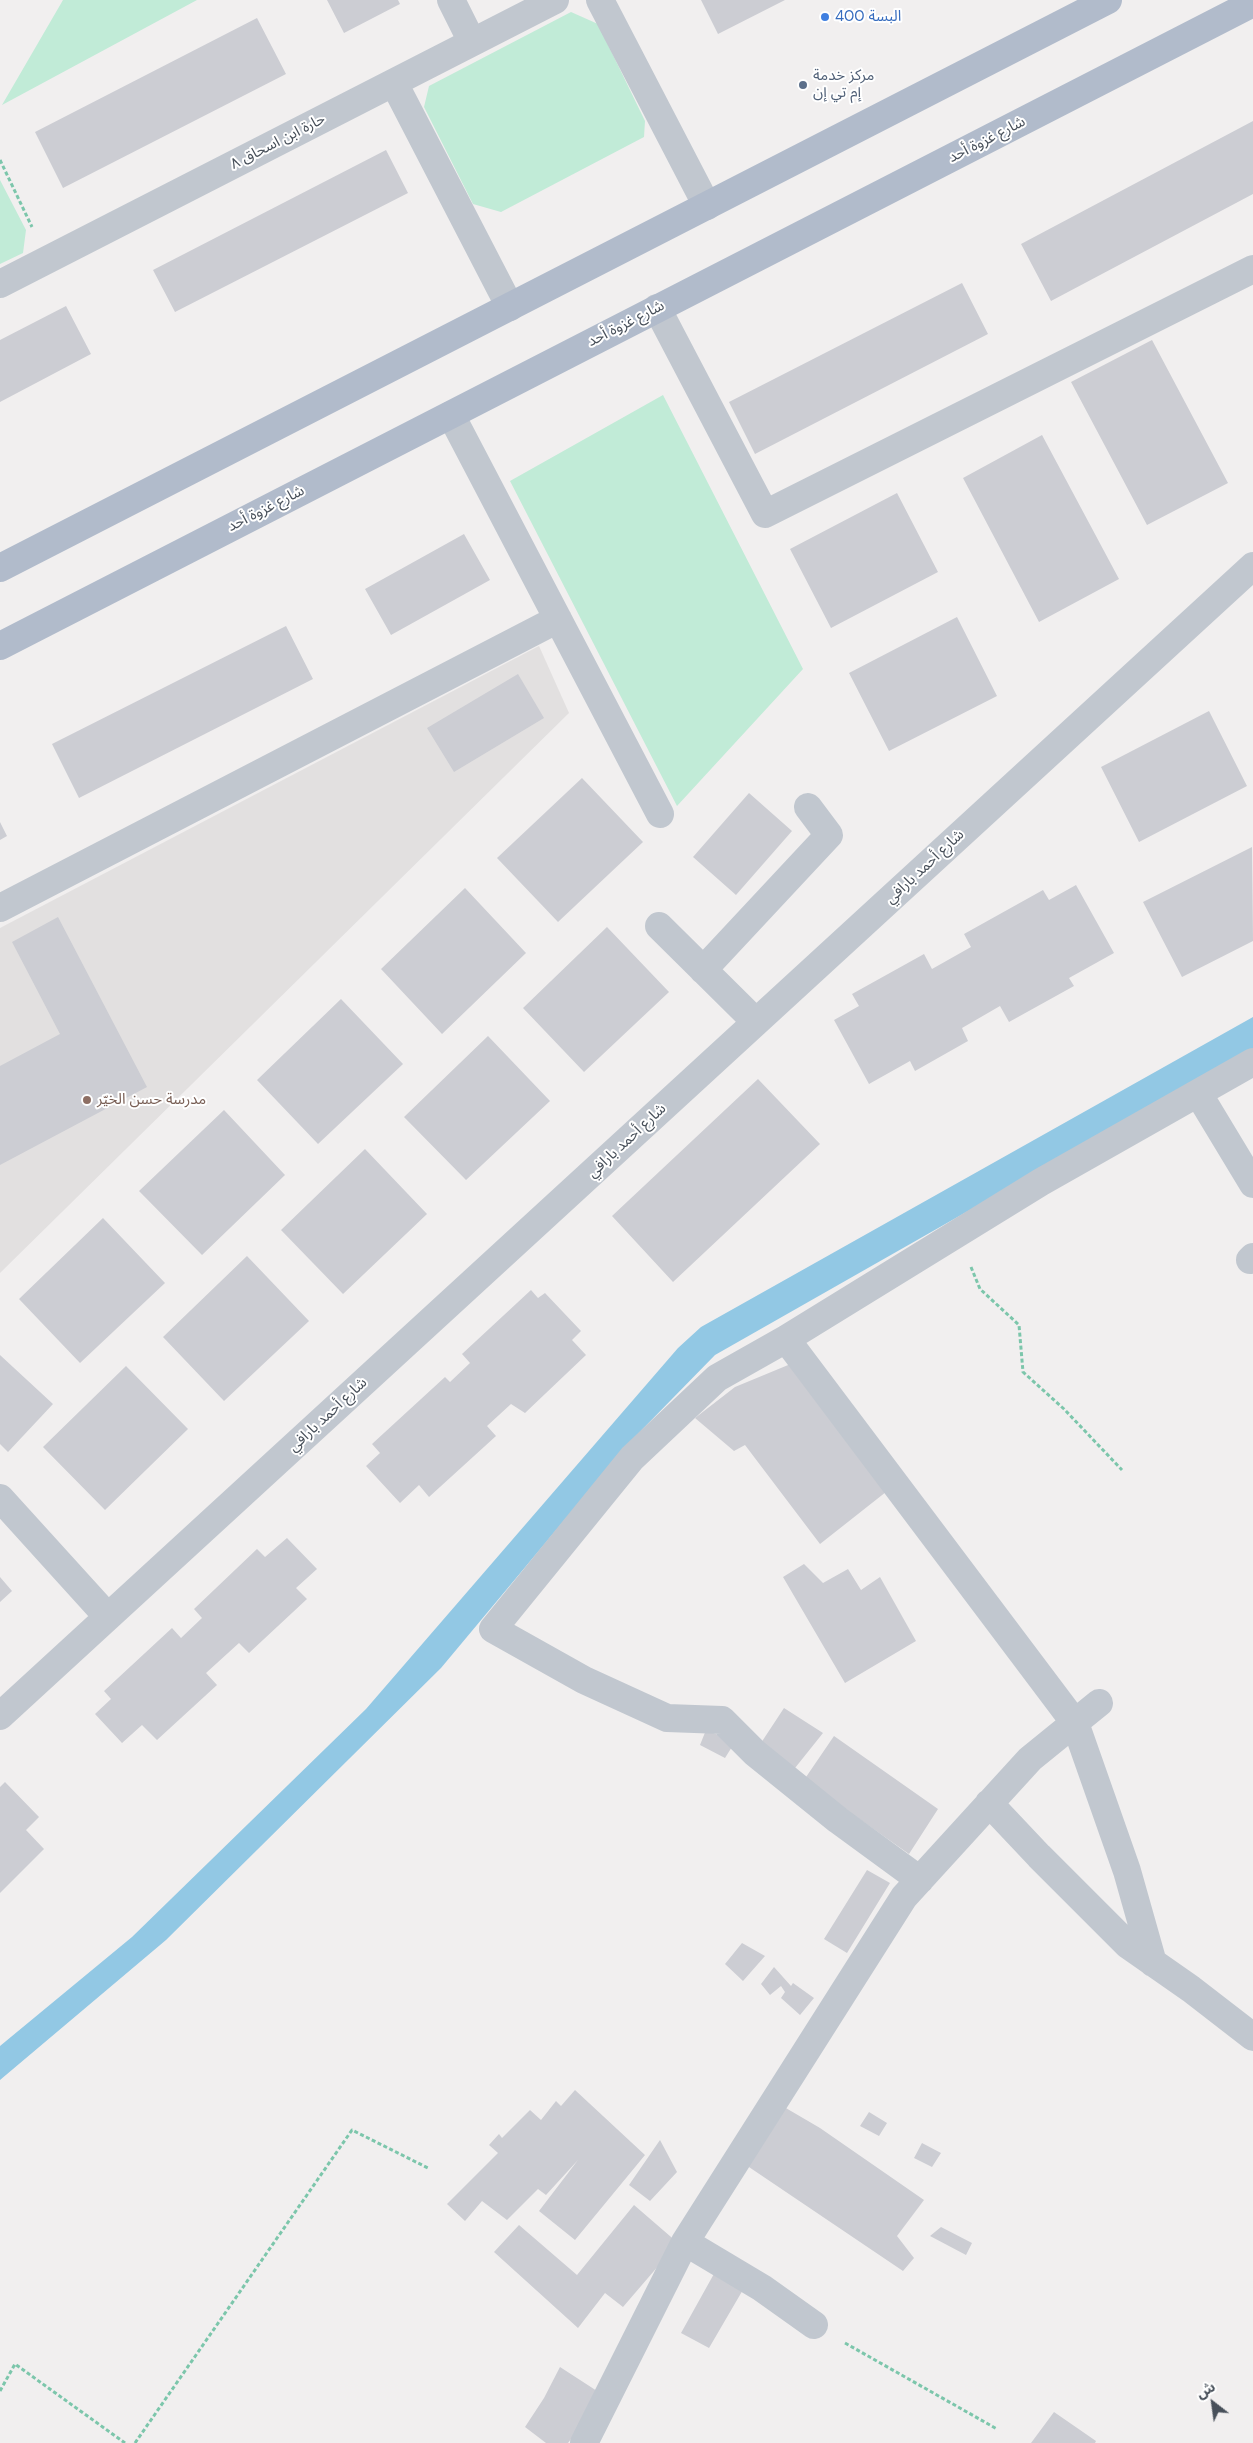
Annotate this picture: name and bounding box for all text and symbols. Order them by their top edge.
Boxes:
place label: البسة 400 [835,8,901,26]
marker: البسة 400 [819,11,831,23]
place label: مركز خدمة إم تي إن [813,67,874,102]
marker: مركز خدمة إم تي إن [797,79,809,91]
street label: حارة ابن اسحاق ٨ [228,110,328,174]
street label: شارع غزوة أحد [946,113,1028,167]
street label: شارع غزوة أحد [585,297,667,351]
street label: شارع غزوة أحد [225,482,307,536]
street label: شارع أحمد بارافي [882,826,968,908]
place label: مدرسة حسن الخيّر [97,1091,206,1109]
marker: مدرسة حسن الخيّر [81,1094,93,1106]
street label: شارع أحمد بارافي [584,1100,670,1182]
street label: شارع أحمد بارافي [285,1374,371,1456]
text: ش [1193,2377,1218,2403]
north arrow [1188,2378,1238,2428]

